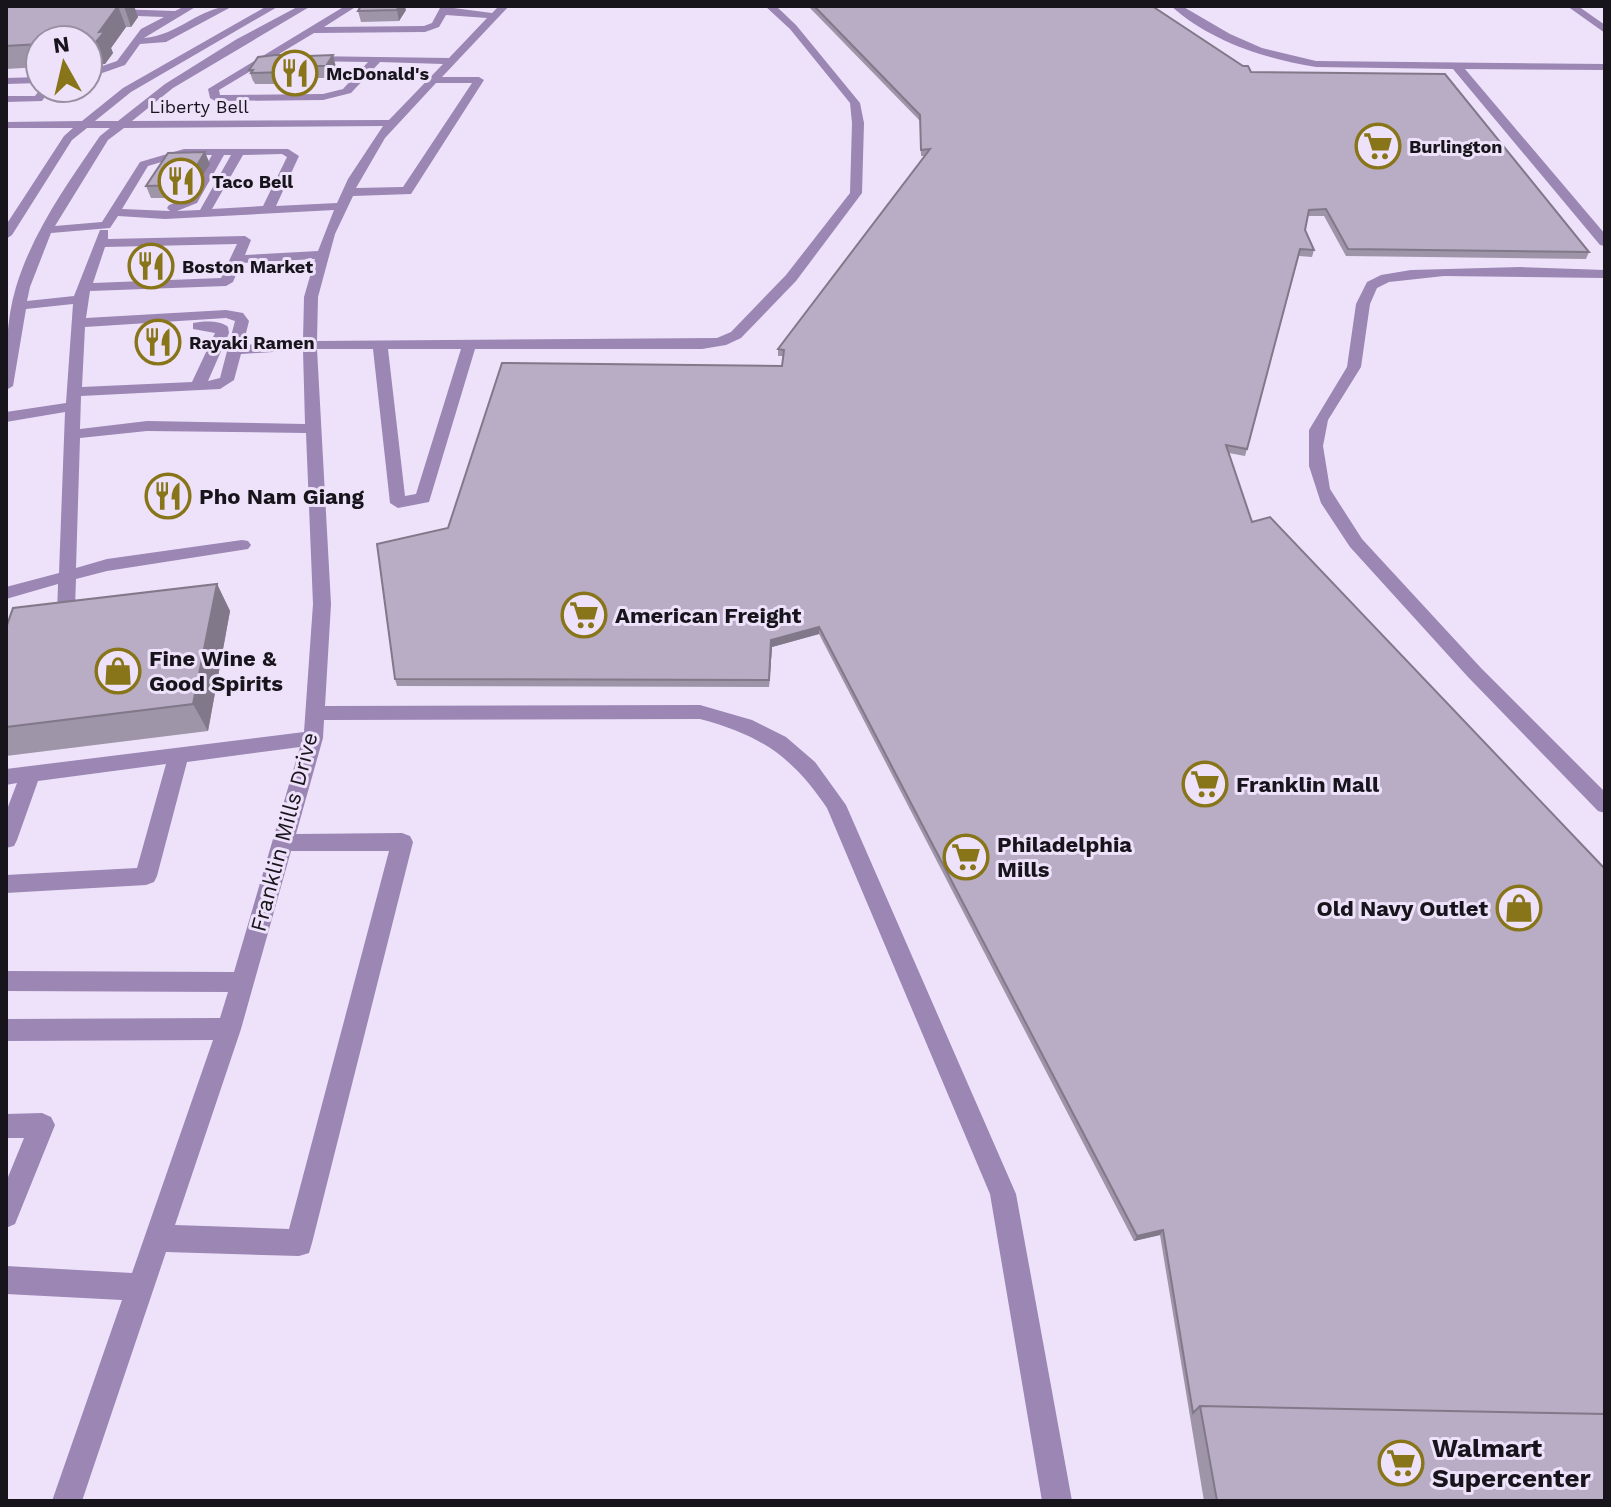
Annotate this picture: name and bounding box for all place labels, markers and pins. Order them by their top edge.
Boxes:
restaurant icon: McDonald's [271,49,319,97]
place label: McDonald's [326,63,429,84]
supermarket icon: Burlington [1354,122,1402,170]
place label: Burlington [1409,136,1502,157]
restaurant icon: Taco Bell [157,157,205,205]
place label: Taco Bell [212,171,293,192]
restaurant icon: Boston Market [127,242,175,290]
place label: Boston Market [182,256,313,277]
restaurant icon: Rayaki Ramen [134,318,182,366]
place label: Rayaki Ramen [189,332,315,353]
restaurant icon: Pho Nam Giang [144,472,192,520]
place label: Pho Nam Giang [199,484,364,509]
supermarket icon: American Freight [560,591,608,639]
place label: American Freight [615,603,802,628]
place label: Fine Wine & Good Spirits [149,646,283,696]
shop icon: Fine Wine & Good Spirits [94,647,142,695]
supermarket icon: Franklin Mall [1181,760,1229,808]
place label: Franklin Mall [1236,772,1380,797]
place label: Philadelphia Mills [997,832,1132,882]
supermarket icon: Philadelphia Mills [942,833,990,881]
shop icon: Old Navy Outlet [1495,884,1543,932]
place label: Old Navy Outlet [1317,896,1488,921]
place label: Walmart Supercenter [1432,1433,1591,1493]
supermarket icon: Walmart Supercenter [1377,1439,1425,1487]

